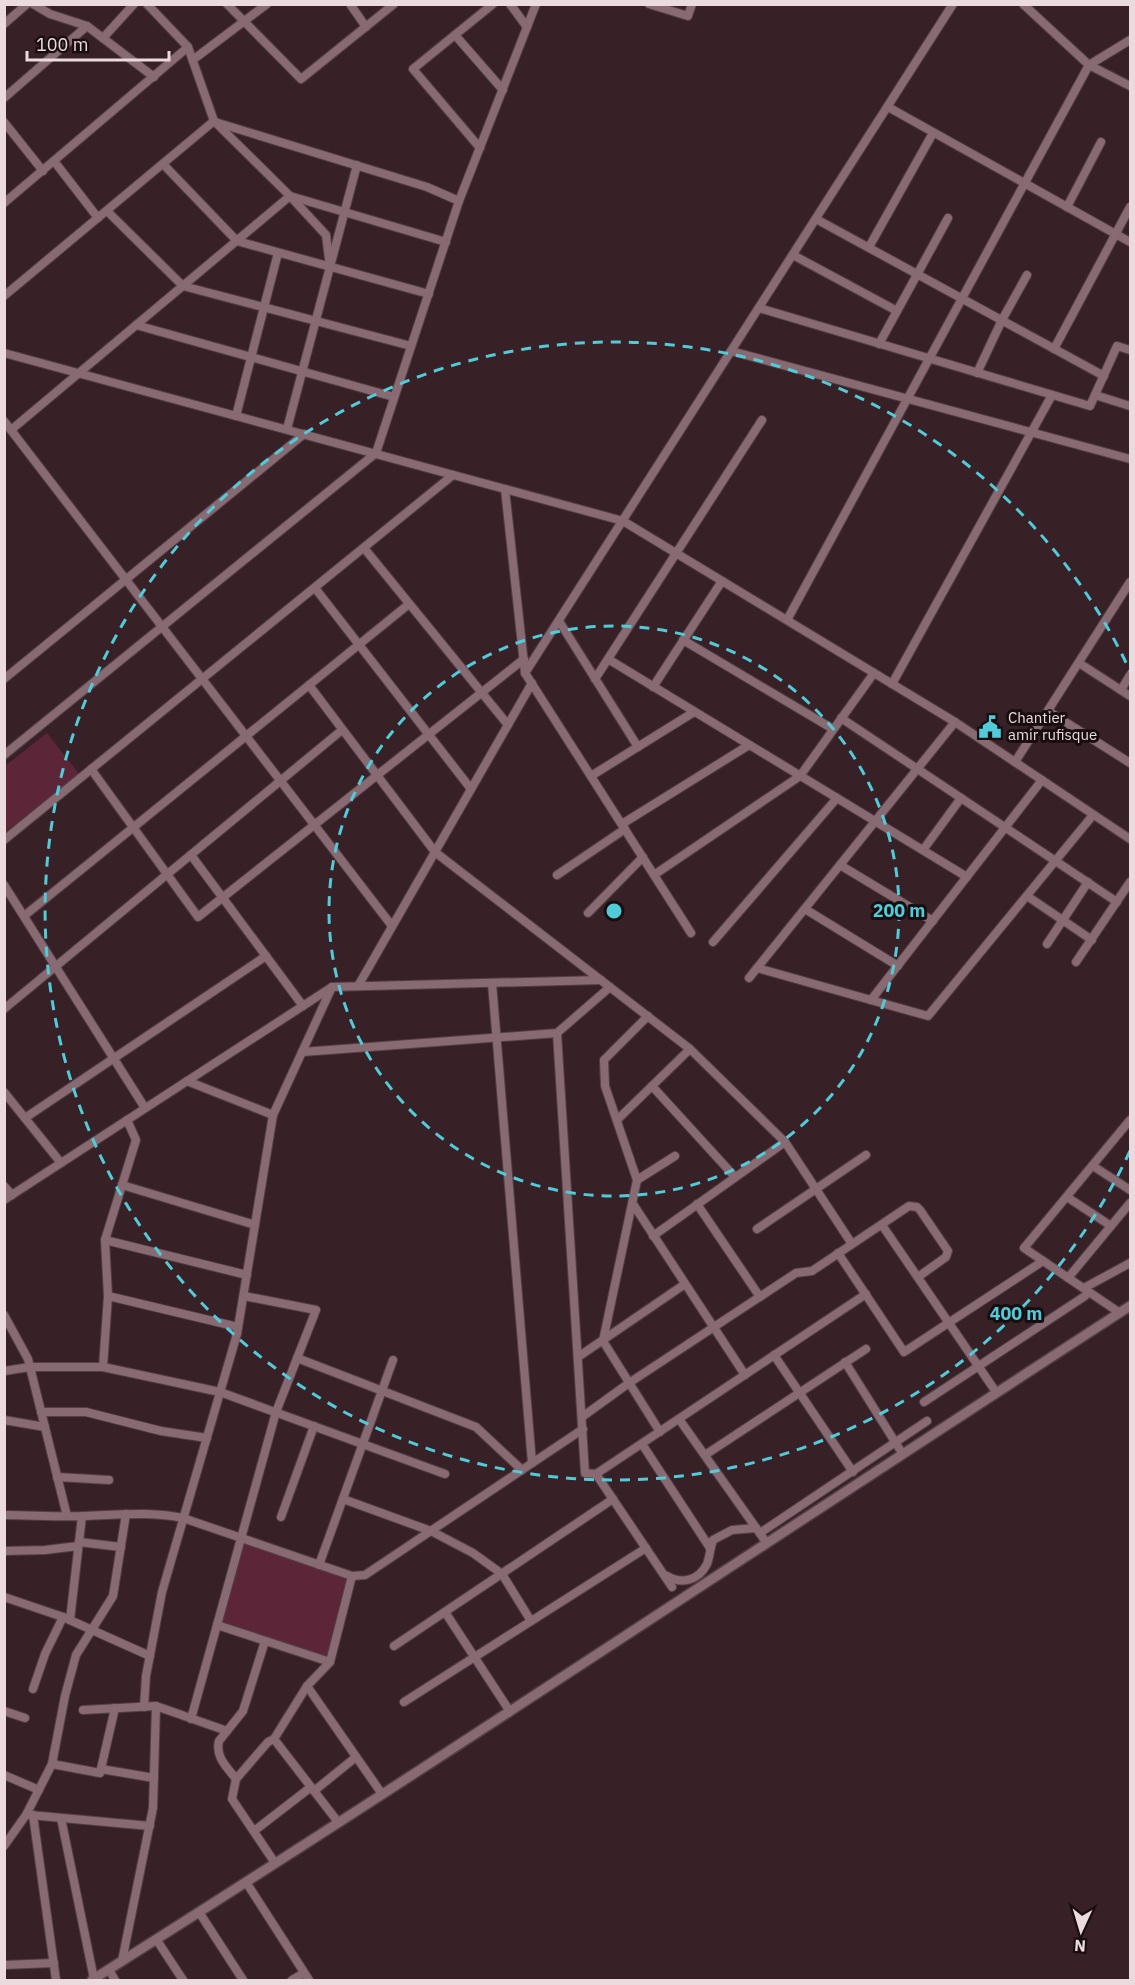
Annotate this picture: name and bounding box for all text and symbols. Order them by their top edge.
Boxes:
scale bar [27,24,170,62]
text: 100 m [36,33,88,56]
place label: Chantier amir rufisque [1008,708,1097,744]
public building icon: Chantier amir rufisque [977,714,1003,740]
text: 200 m [873,899,925,922]
centre of rings [604,901,624,921]
text: 400 m [990,1302,1042,1325]
north arrow [1051,1901,1111,1961]
text: N [1073,1936,1086,1956]

